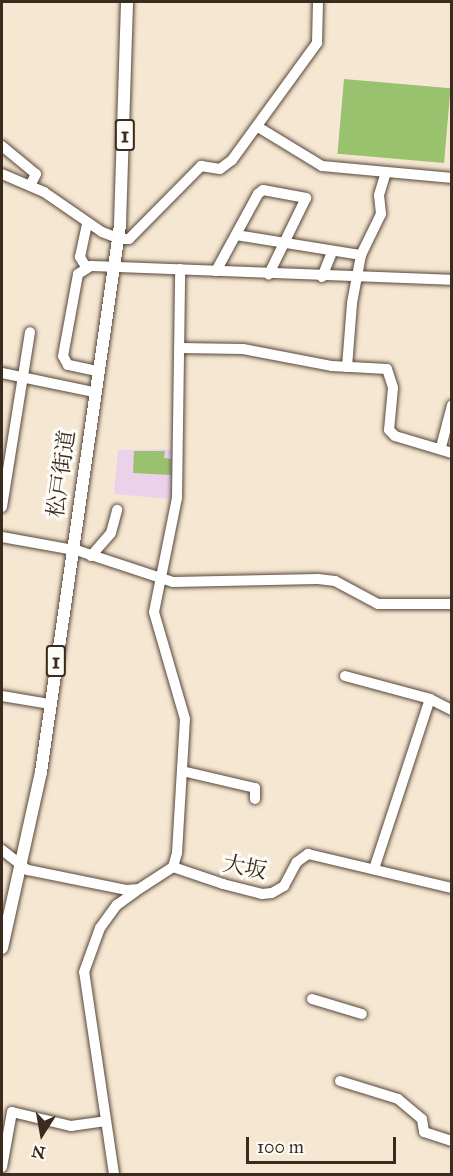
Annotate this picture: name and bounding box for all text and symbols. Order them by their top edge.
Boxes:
road number: 1 [114,117,136,153]
street label: 松戸街道 [42,429,80,519]
road number: 1 [46,643,66,679]
street label: 大坂 [221,850,269,884]
north arrow [12,1104,72,1164]
scale bar [249,1125,399,1163]
text: 100 m [257,1136,304,1158]
text: N [30,1142,47,1163]

